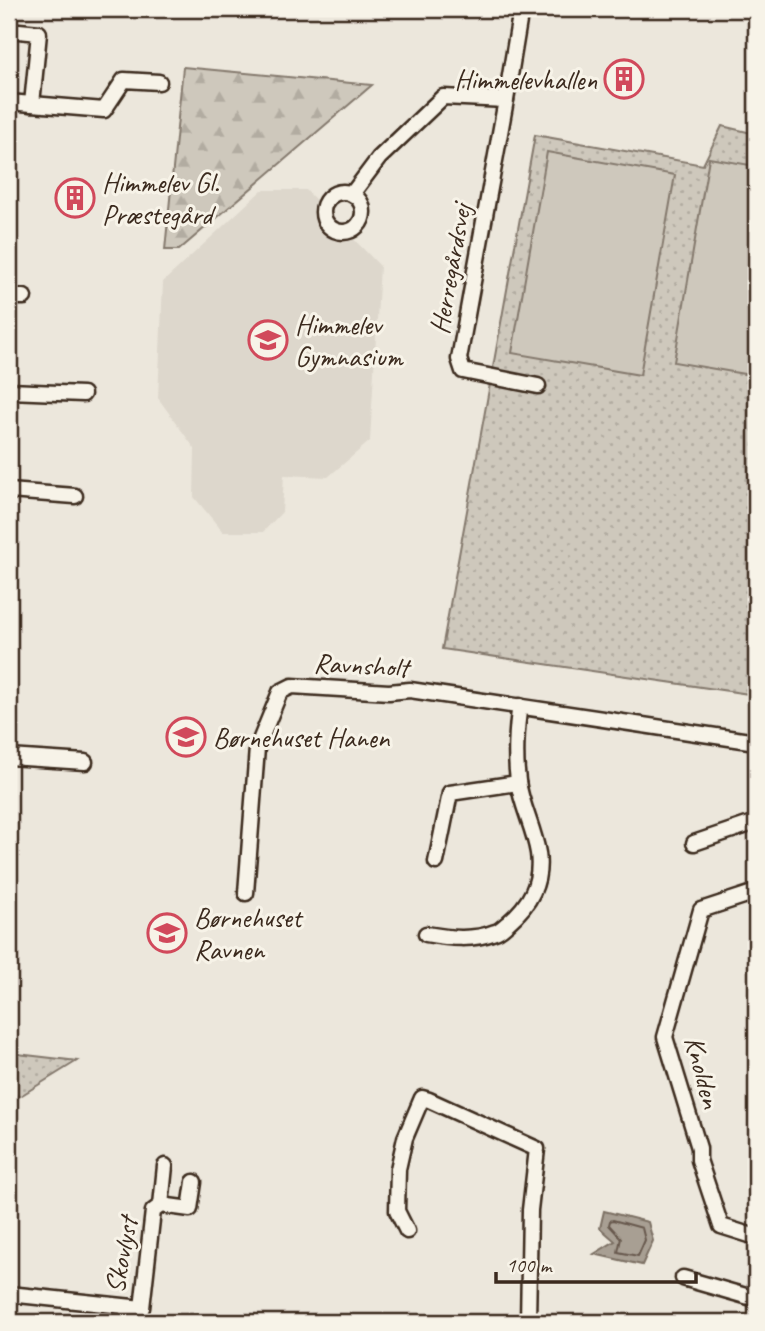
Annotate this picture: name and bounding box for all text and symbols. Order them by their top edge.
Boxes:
building icon: Himmelevhallen [603,58,645,100]
place label: Himmelevhallen [455,62,597,97]
place label: Himmelev Gl. Præstegård [102,165,219,232]
building icon: Himmelev Gl. Præstegård [54,177,96,219]
street label: Herregårdsvej [421,197,479,337]
place label: Himmelev Gymnasium [295,307,404,374]
school or university icon: Himmelev Gymnasium [247,319,289,361]
street label: Ravnsholt [313,645,413,685]
school or university icon: Børnehuset Hanen [165,716,207,758]
place label: Børnehuset Hanen [213,720,391,755]
place label: Børnehuset Ravnen [194,900,304,967]
school or university icon: Børnehuset Ravnen [146,912,188,954]
street label: Knolden [677,1032,730,1113]
street label: Skovlyst [97,1210,146,1296]
scale bar [496,1240,695,1284]
text: 100 m [506,1252,553,1278]

